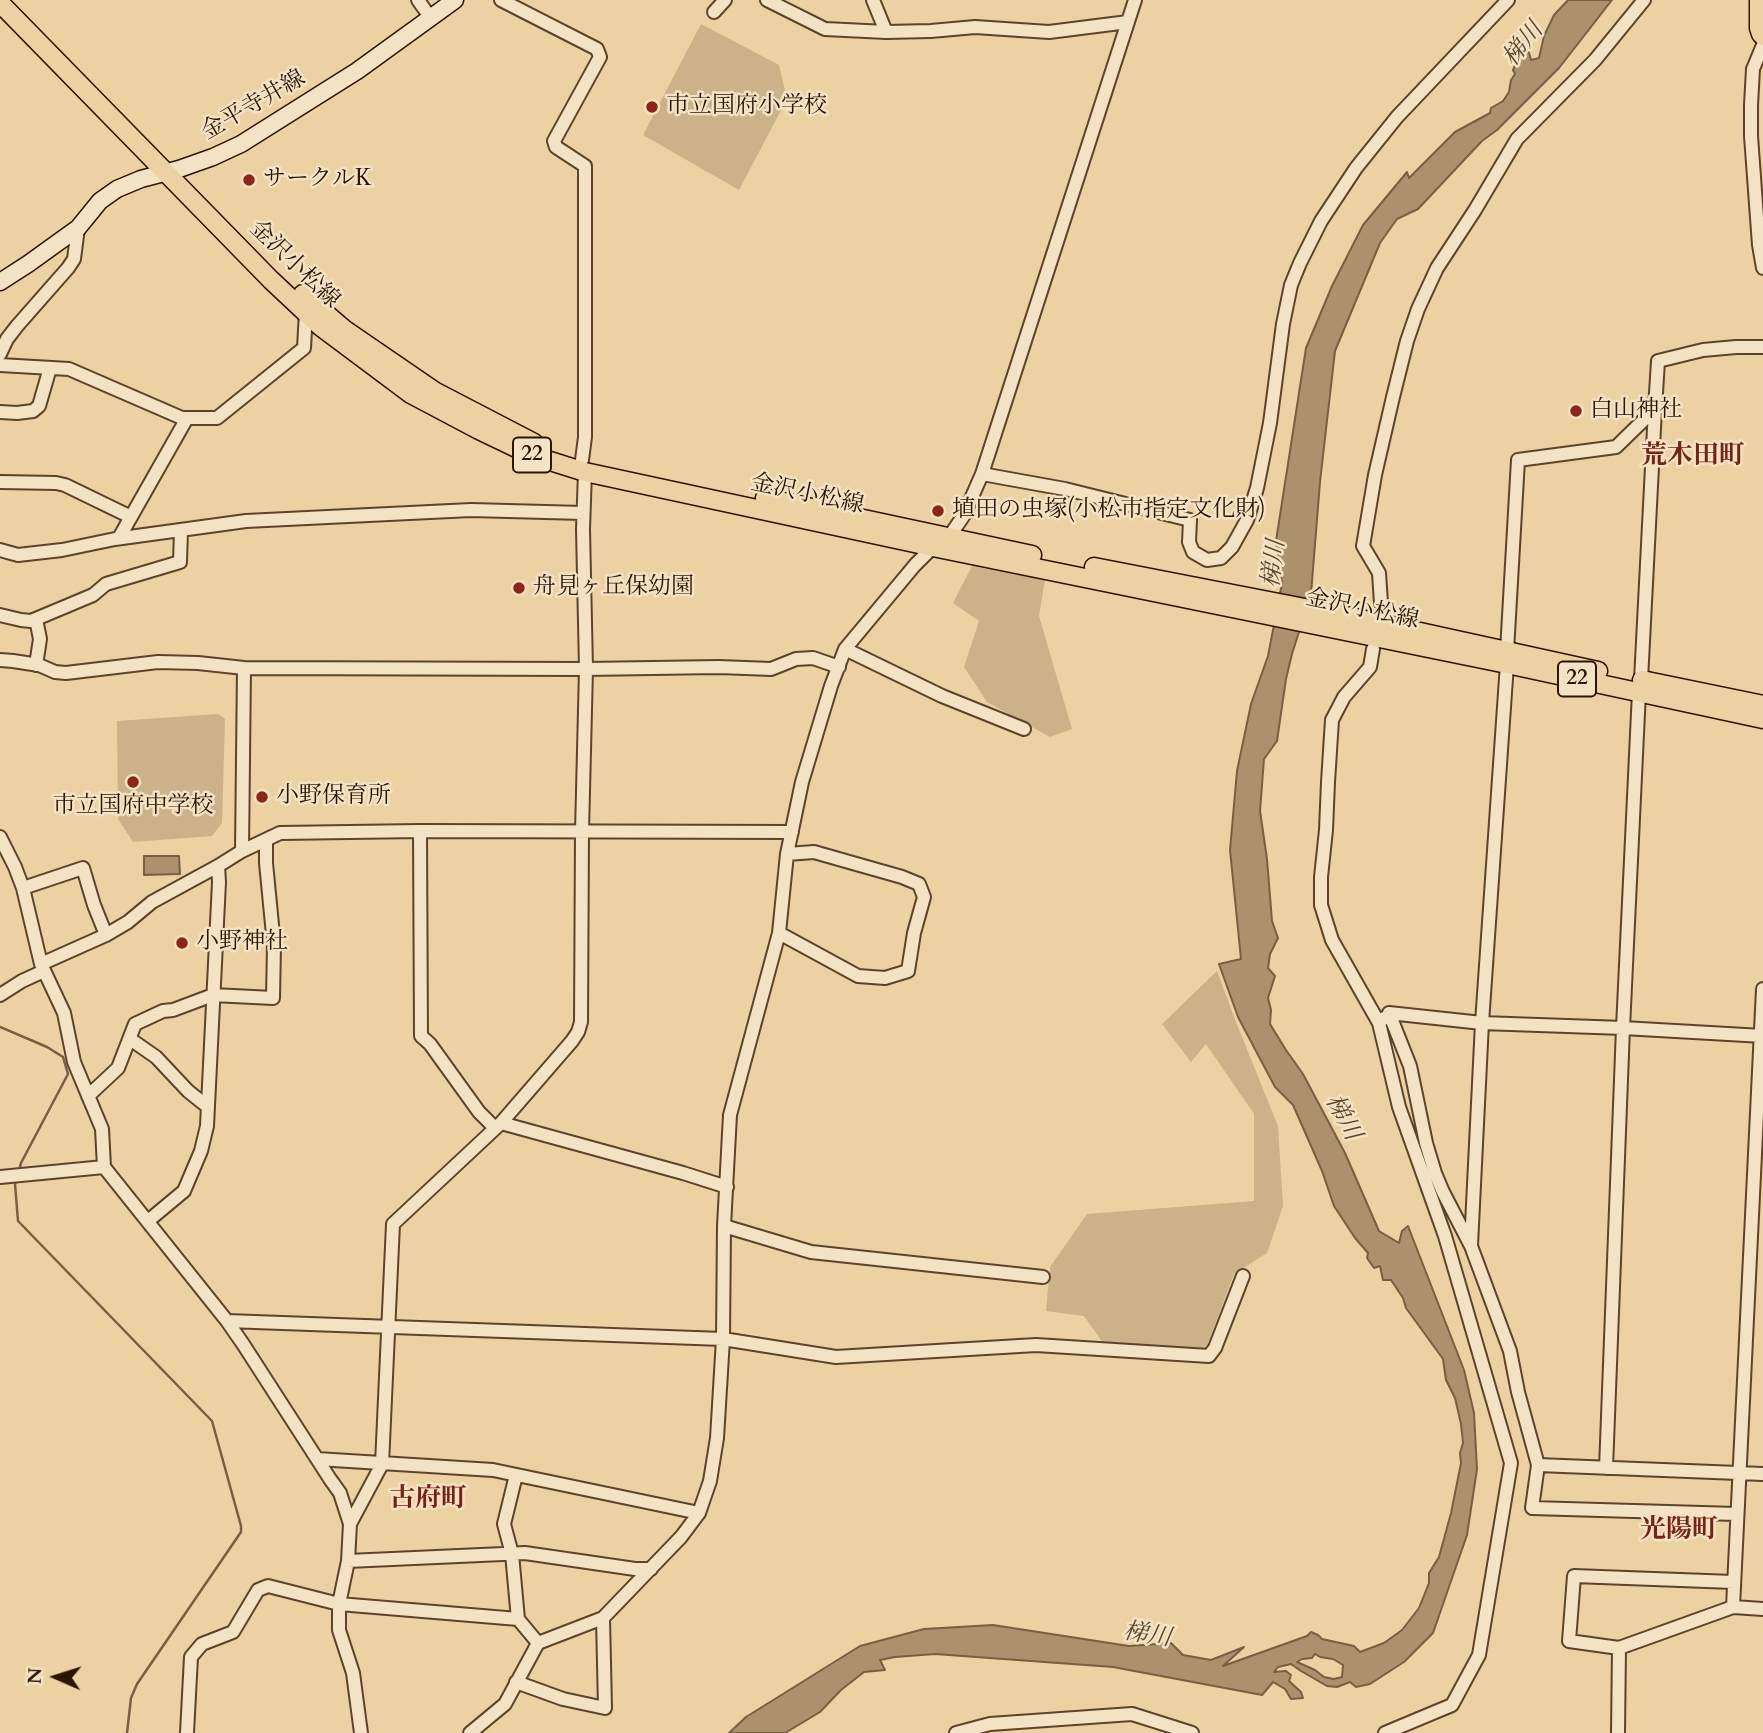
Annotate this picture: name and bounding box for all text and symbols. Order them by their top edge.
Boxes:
water label: 梯川 [1498,17,1550,73]
street label: 金平寺井線 [197,65,311,147]
place label: 市立国府小学校 [666,93,827,121]
marker: 市立国府小学校 [644,99,660,115]
place label: サークルK [263,166,372,194]
marker: サークルK [241,172,257,188]
street label: 金沢小松線 [243,215,345,315]
place label: 白山神社 [1590,397,1682,425]
marker: 白山神社 [1568,403,1584,419]
road number: 22 [513,438,551,472]
district label: 荒木田町 [1641,441,1745,473]
street label: 金沢小松線 [748,470,866,520]
place label: 埴田の虫塚(小松市指定文化財) [952,497,1266,525]
marker: 埴田の虫塚(小松市指定文化財) [930,503,946,519]
water label: 梯川 [1258,538,1292,590]
place label: 舟見ヶ丘保幼園 [533,574,694,602]
marker: 舟見ヶ丘保幼園 [511,580,527,596]
street label: 金沢小松線 [1303,585,1421,635]
road number: 22 [1558,662,1596,696]
marker: 市立国府中学校 [125,774,141,790]
place label: 小野保育所 [276,783,391,811]
marker: 小野保育所 [254,789,270,805]
place label: 市立国府中学校 [53,793,213,821]
place label: 小野神社 [196,929,288,957]
marker: 小野神社 [174,935,190,951]
water label: 梯川 [1318,1090,1366,1146]
district label: 古府町 [389,1484,467,1516]
district label: 光陽町 [1640,1515,1718,1547]
water label: 梯川 [1121,1618,1173,1654]
north arrow [21,1642,91,1712]
text: N [22,1667,48,1685]

